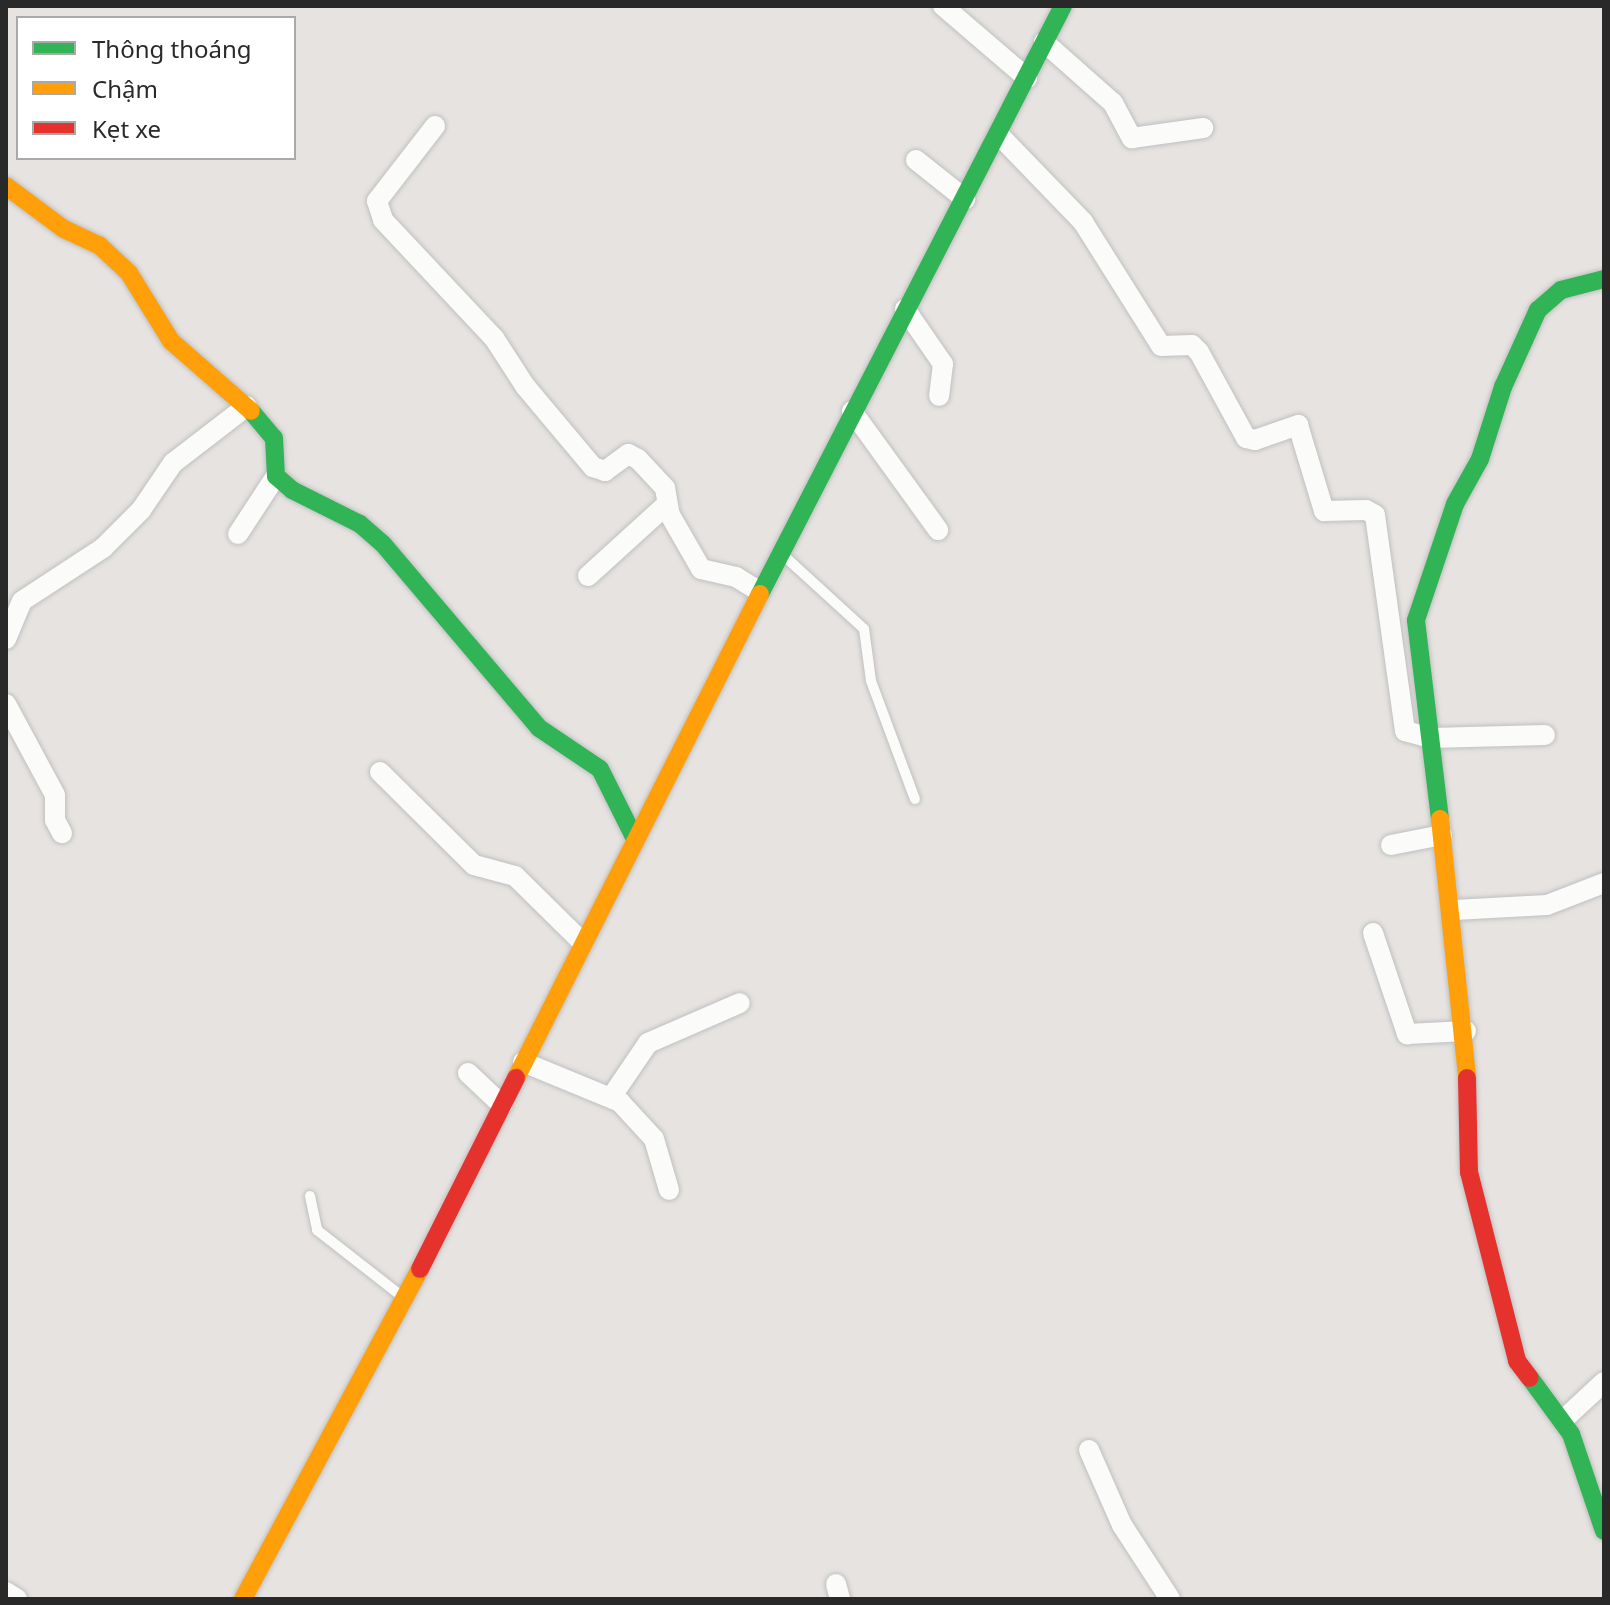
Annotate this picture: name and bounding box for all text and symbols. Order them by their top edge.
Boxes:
legend [16,16,296,160]
text: Thông thoáng [92,32,252,65]
text: Chậm [92,72,158,105]
text: Kẹt xe [92,112,161,145]

